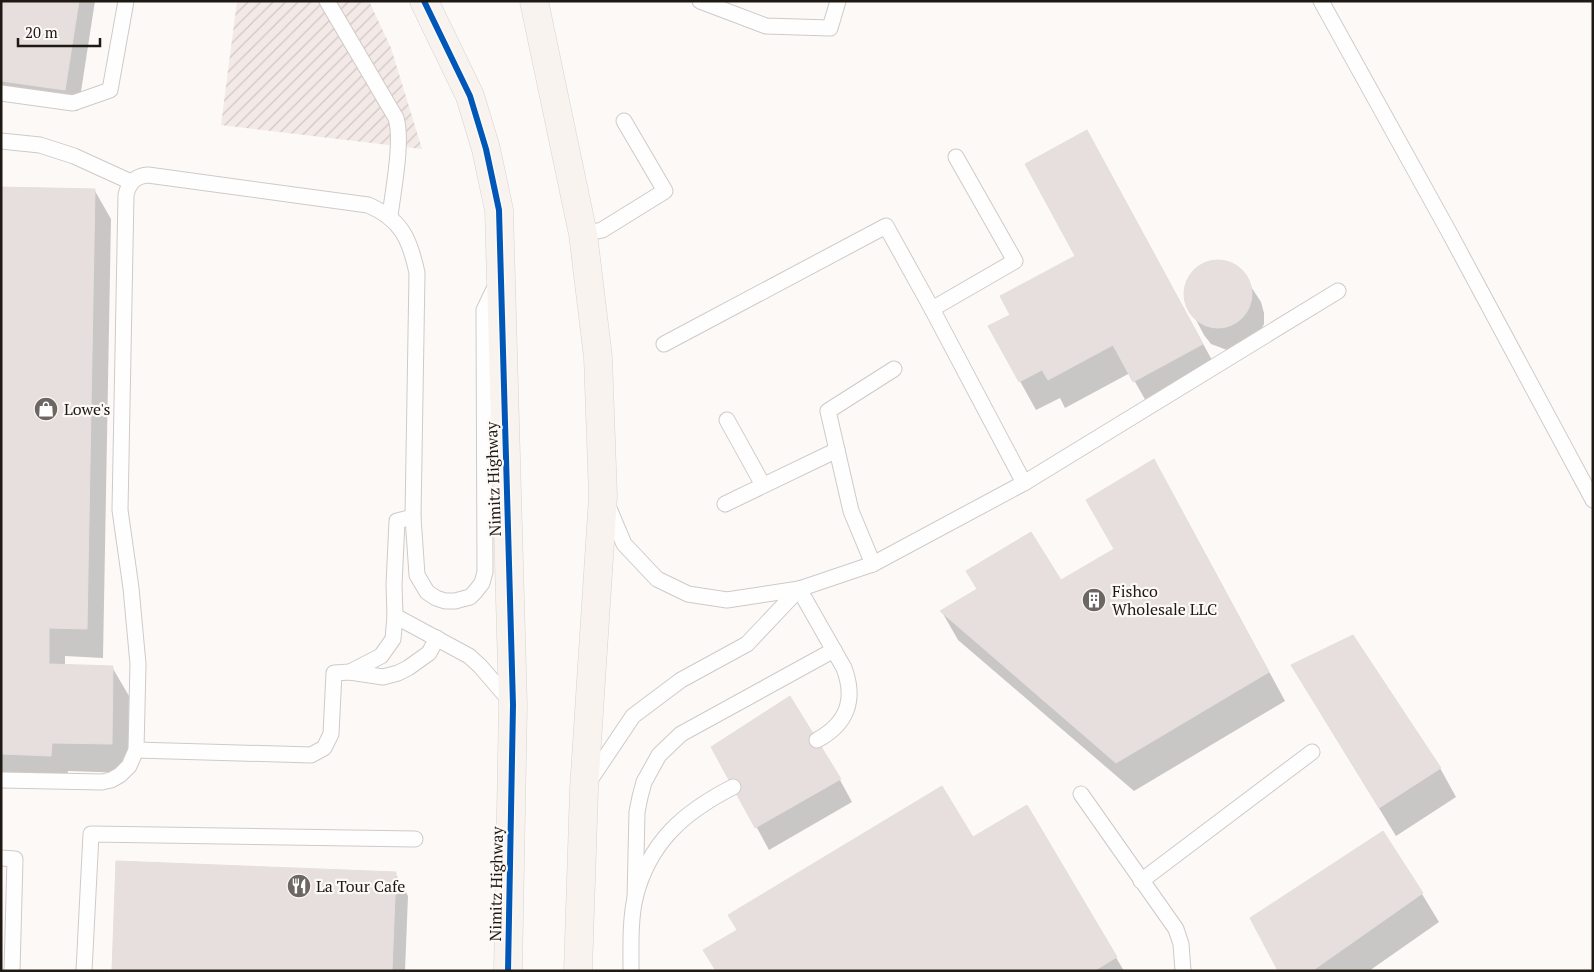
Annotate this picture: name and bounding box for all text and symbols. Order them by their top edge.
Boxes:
scale bar [18,15,100,47]
text: 20 m [25,22,58,42]
shop icon: Lowe's [33,396,59,422]
place label: Lowe's [64,398,110,420]
street label: Nimitz Highway [480,420,506,537]
place label: Fishco Wholesale LLC [1112,580,1217,620]
building icon: Fishco Wholesale LLC [1081,587,1107,613]
street label: Nimitz Highway [484,825,508,942]
restaurant icon: La Tour Cafe [286,873,312,899]
place label: La Tour Cafe [316,875,405,897]

